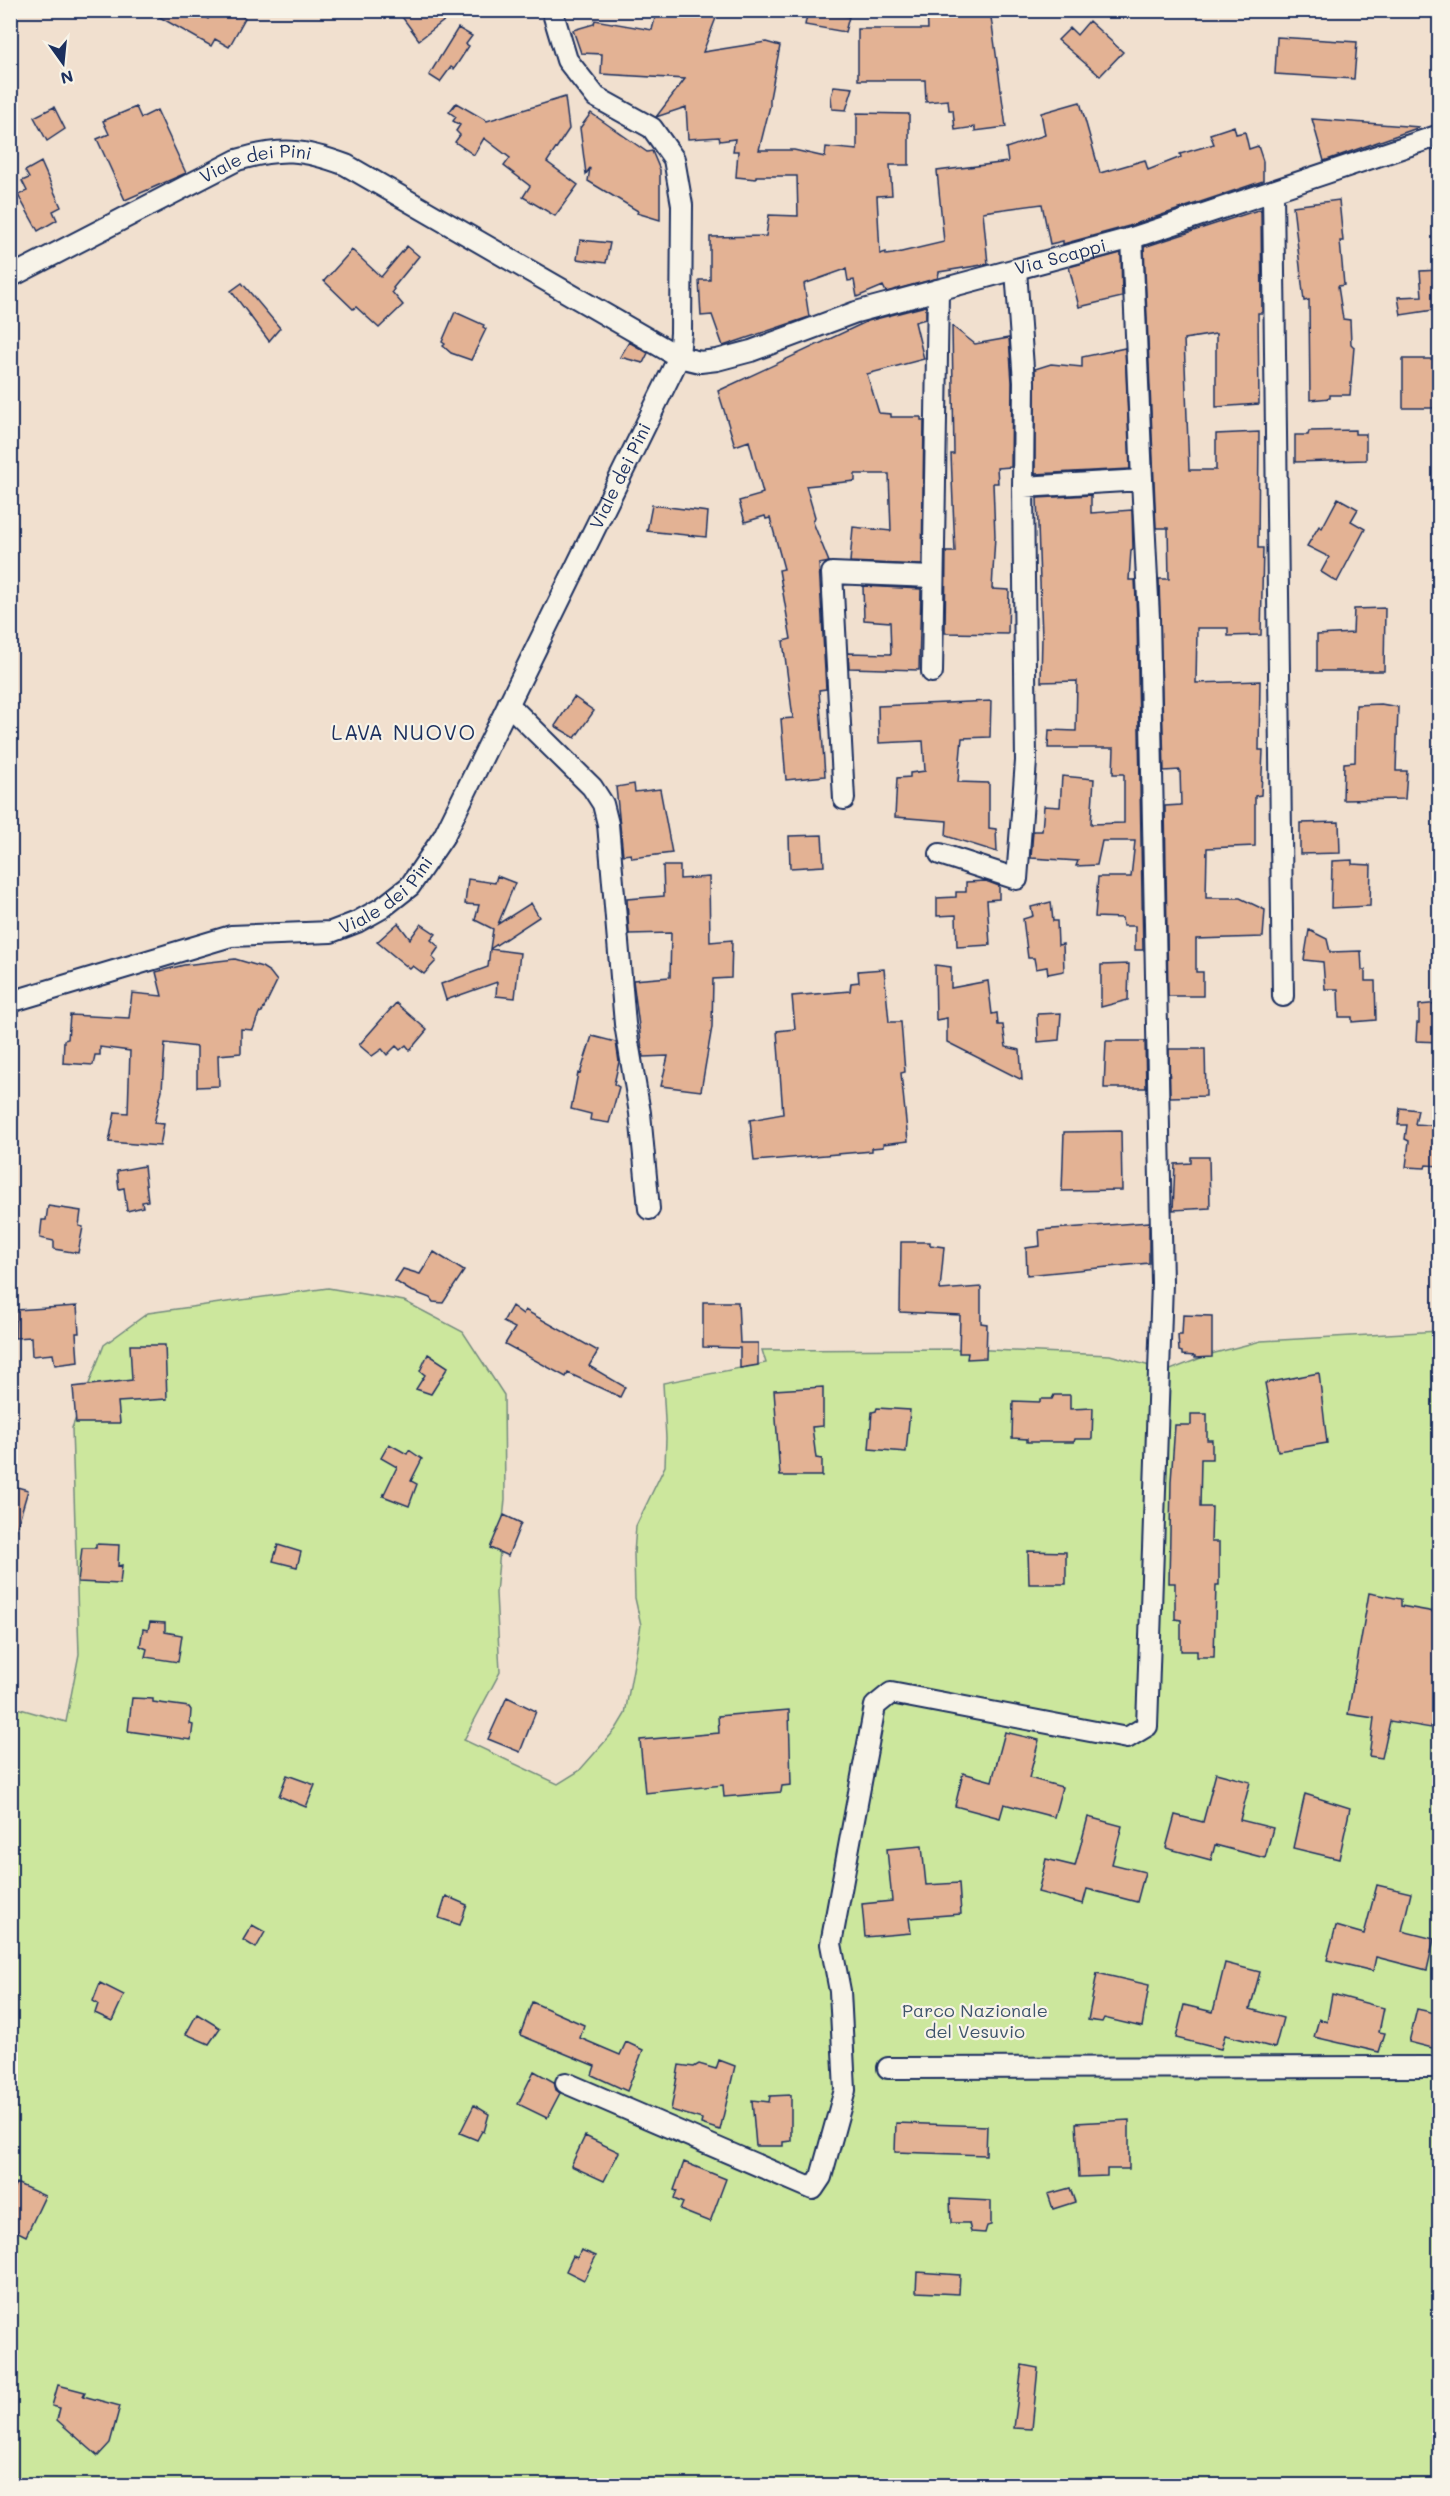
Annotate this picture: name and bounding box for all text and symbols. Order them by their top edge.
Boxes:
north arrow [33,33,93,93]
text: N [58,66,76,90]
street label: Viale dei Pini [195,138,314,188]
street label: Via Scappi [1012,232,1109,280]
street label: Viale dei Pini [583,419,656,533]
district label: LAVA NUOVO [331,718,477,745]
street label: Viale dei Pini [335,851,438,939]
park label: Parco Nazionale del Vesuvio [902,1998,1048,2043]

